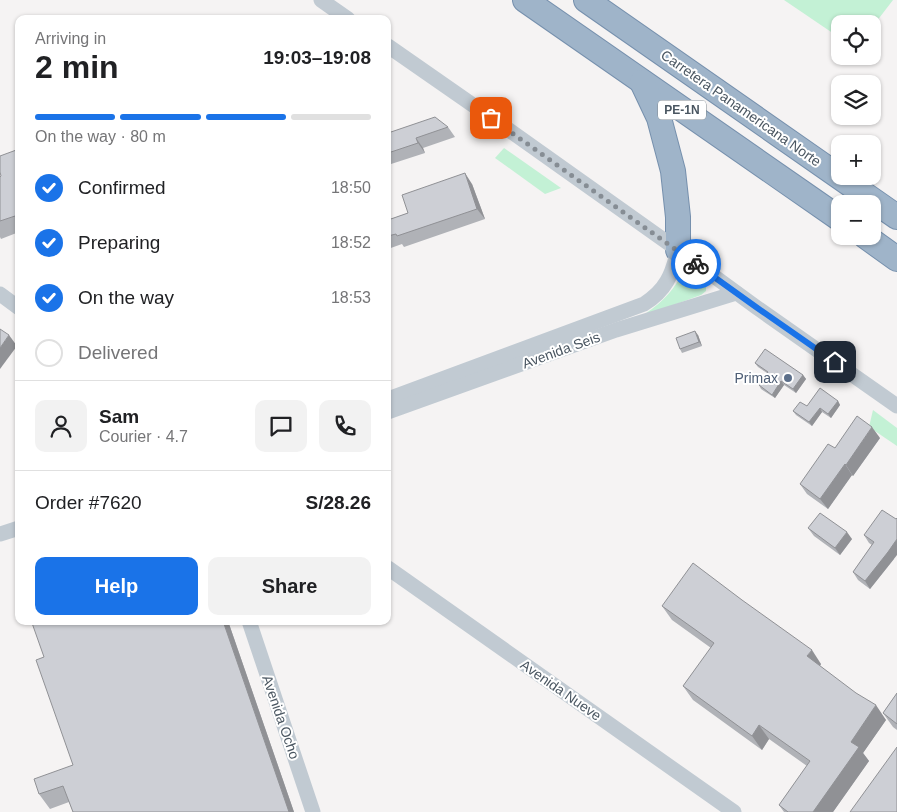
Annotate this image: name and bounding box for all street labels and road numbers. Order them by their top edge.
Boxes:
street label: Carretera Panamericana Norte [658,47,824,170]
road number: PE-1N [658,100,706,120]
street label: Avenida Seis [520,329,602,371]
street label: Avenida Nueve [518,656,605,724]
street label: Avenida Ocho [259,673,303,761]

